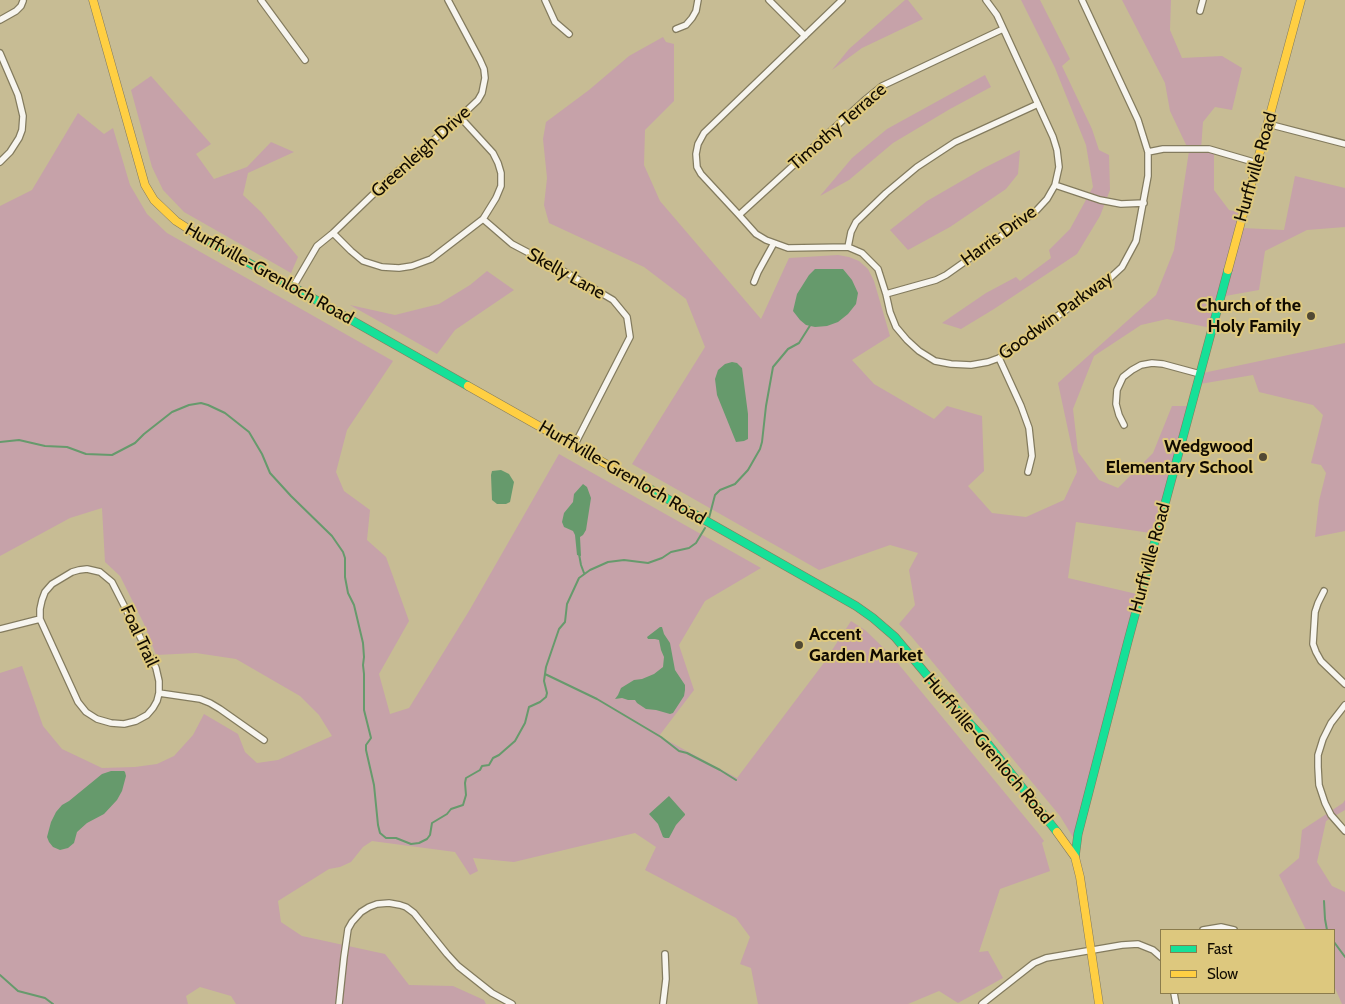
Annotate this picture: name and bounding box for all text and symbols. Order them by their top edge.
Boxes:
street label: Timothy Terrace [785,79,891,175]
street label: Greenleigh Drive [367,102,475,202]
street label: Hurffville Road [1230,110,1282,224]
street label: Harris Drive [957,201,1041,271]
street label: Hurffville-Grenloch Road [181,219,357,329]
street label: Skelly Lane [523,244,609,304]
street label: Goodwin Parkway [995,267,1117,365]
place label: Church of the Holy Family [1197,295,1301,338]
marker: Church of the Holy Family [1305,310,1317,322]
street label: Hurffville-Grenloch Road [535,416,709,530]
place label: Wedgwood Elementary School [1106,436,1253,478]
marker: Wedgwood Elementary School [1257,451,1269,463]
street label: Hurffville Road [1125,501,1175,615]
street label: Foal Trail [115,602,163,670]
place label: Accent Garden Market [809,624,923,666]
marker: Accent Garden Market [793,639,805,651]
street label: Hurffville-Grenloch Road [919,670,1057,828]
legend [1160,929,1335,994]
text: Fast [1207,940,1232,958]
text: Slow [1207,965,1238,983]

